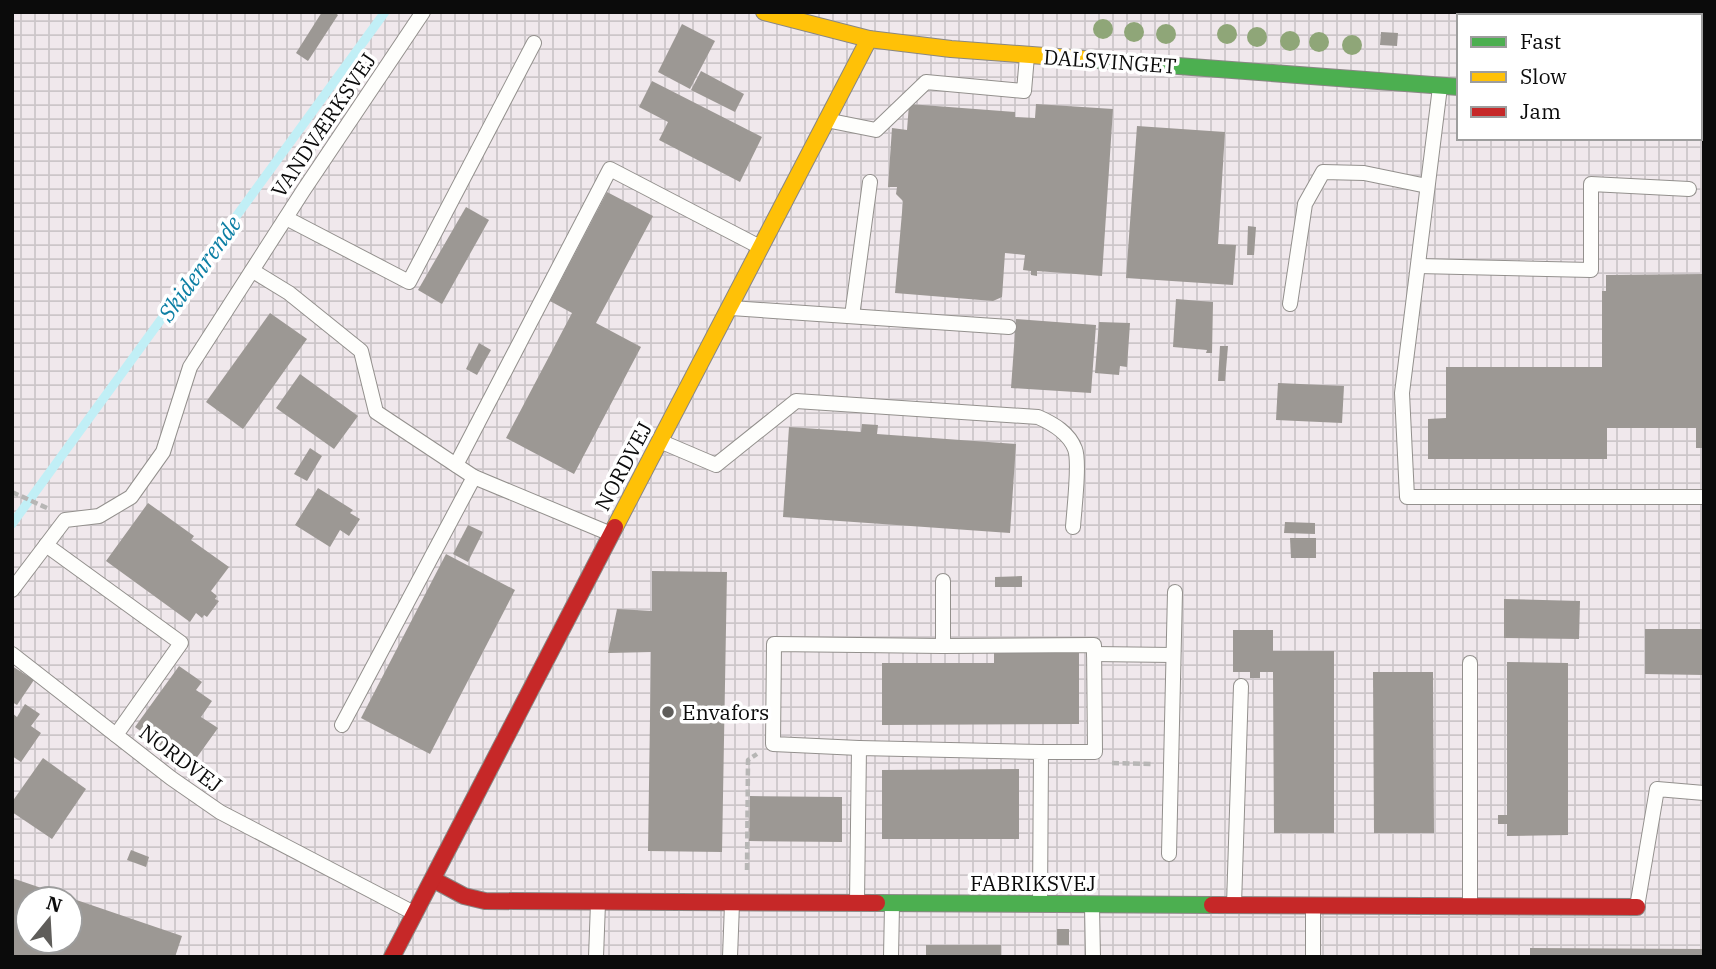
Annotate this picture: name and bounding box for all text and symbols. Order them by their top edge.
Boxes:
legend [1457,14,1702,140]
text: Fast [1520,27,1561,55]
street label: DALSVINGET [1043,42,1177,80]
street label: VANDVÆRKSVEJ [264,47,382,203]
text: Slow [1520,62,1567,90]
text: Jam [1520,97,1561,125]
water label: Skidenrende [150,209,247,328]
street label: NORDVEJ [588,417,658,515]
place label: Envafors [682,698,769,726]
marker: Envafors [660,704,676,720]
street label: NORDVEJ [134,718,228,798]
street label: FABRIKSVEJ [970,869,1096,897]
north arrow [14,885,84,955]
text: N [43,890,65,918]

